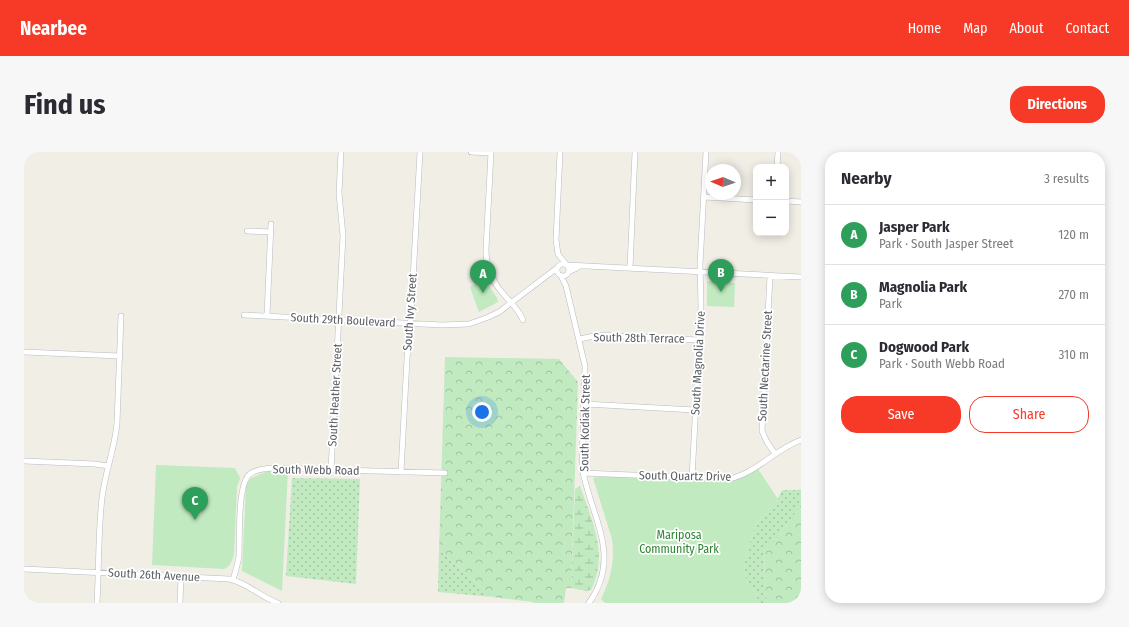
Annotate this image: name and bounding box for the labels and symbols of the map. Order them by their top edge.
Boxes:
north arrow [705,164,741,200]
pin: B [708,259,734,292]
pin: A [470,260,496,293]
street label: South Ivy Street [400,273,420,351]
street label: South 29th Boulevard [290,310,396,330]
street label: South Magnolia Drive [688,310,708,416]
street label: South Nectarine Street [755,310,775,422]
street label: South 28th Terrace [593,330,685,346]
street label: South Heather Street [325,343,345,447]
street label: South Kodiak Street [577,374,593,472]
your location [472,402,492,422]
street label: South Webb Road [272,462,360,478]
street label: South Quartz Drive [639,468,731,484]
pin: C [182,487,208,520]
park label: Mariposa Community Park [639,528,719,556]
street label: South 26th Avenue [108,566,200,584]

